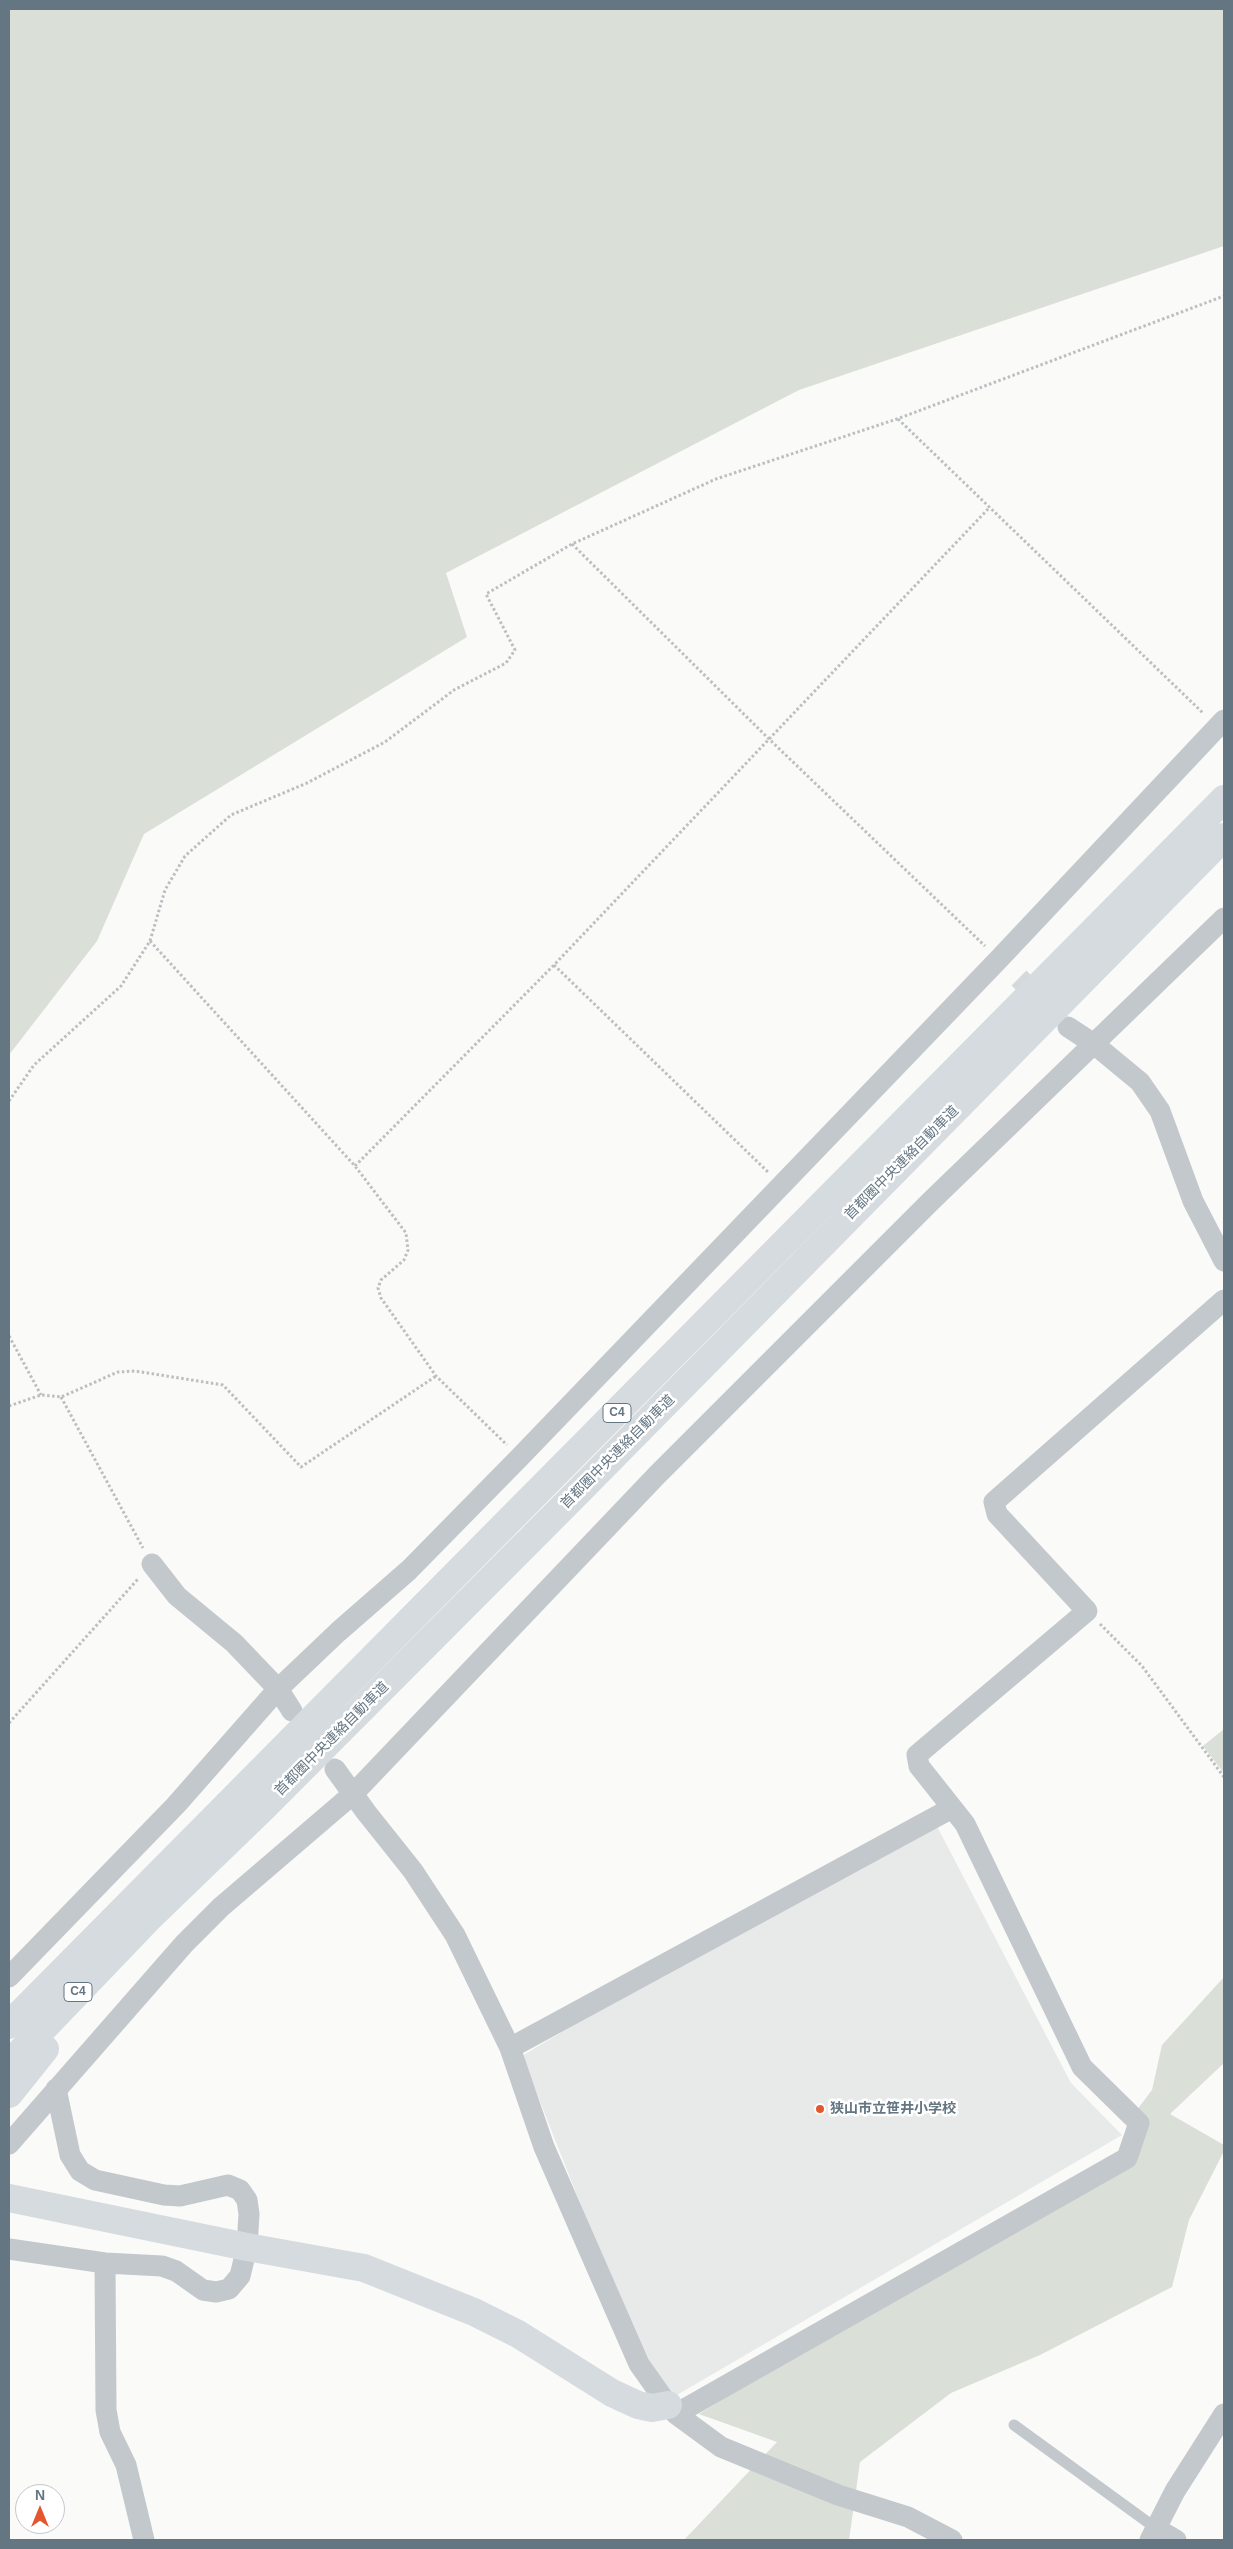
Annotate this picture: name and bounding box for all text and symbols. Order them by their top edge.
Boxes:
street label: 首都圏中央連絡自動車道 [842,1103,962,1223]
street label: 首都圏中央連絡自動車道 [558,1392,678,1512]
road number: C4 [603,1404,631,1422]
street label: 首都圏中央連絡自動車道 [272,1679,392,1799]
road number: C4 [64,1982,92,2001]
place label: 狭山市立笹井小学校 [830,2101,956,2117]
marker: 狭山市立笹井小学校 [814,2103,826,2115]
north arrow [15,2484,65,2534]
text: N [35,2487,45,2503]

